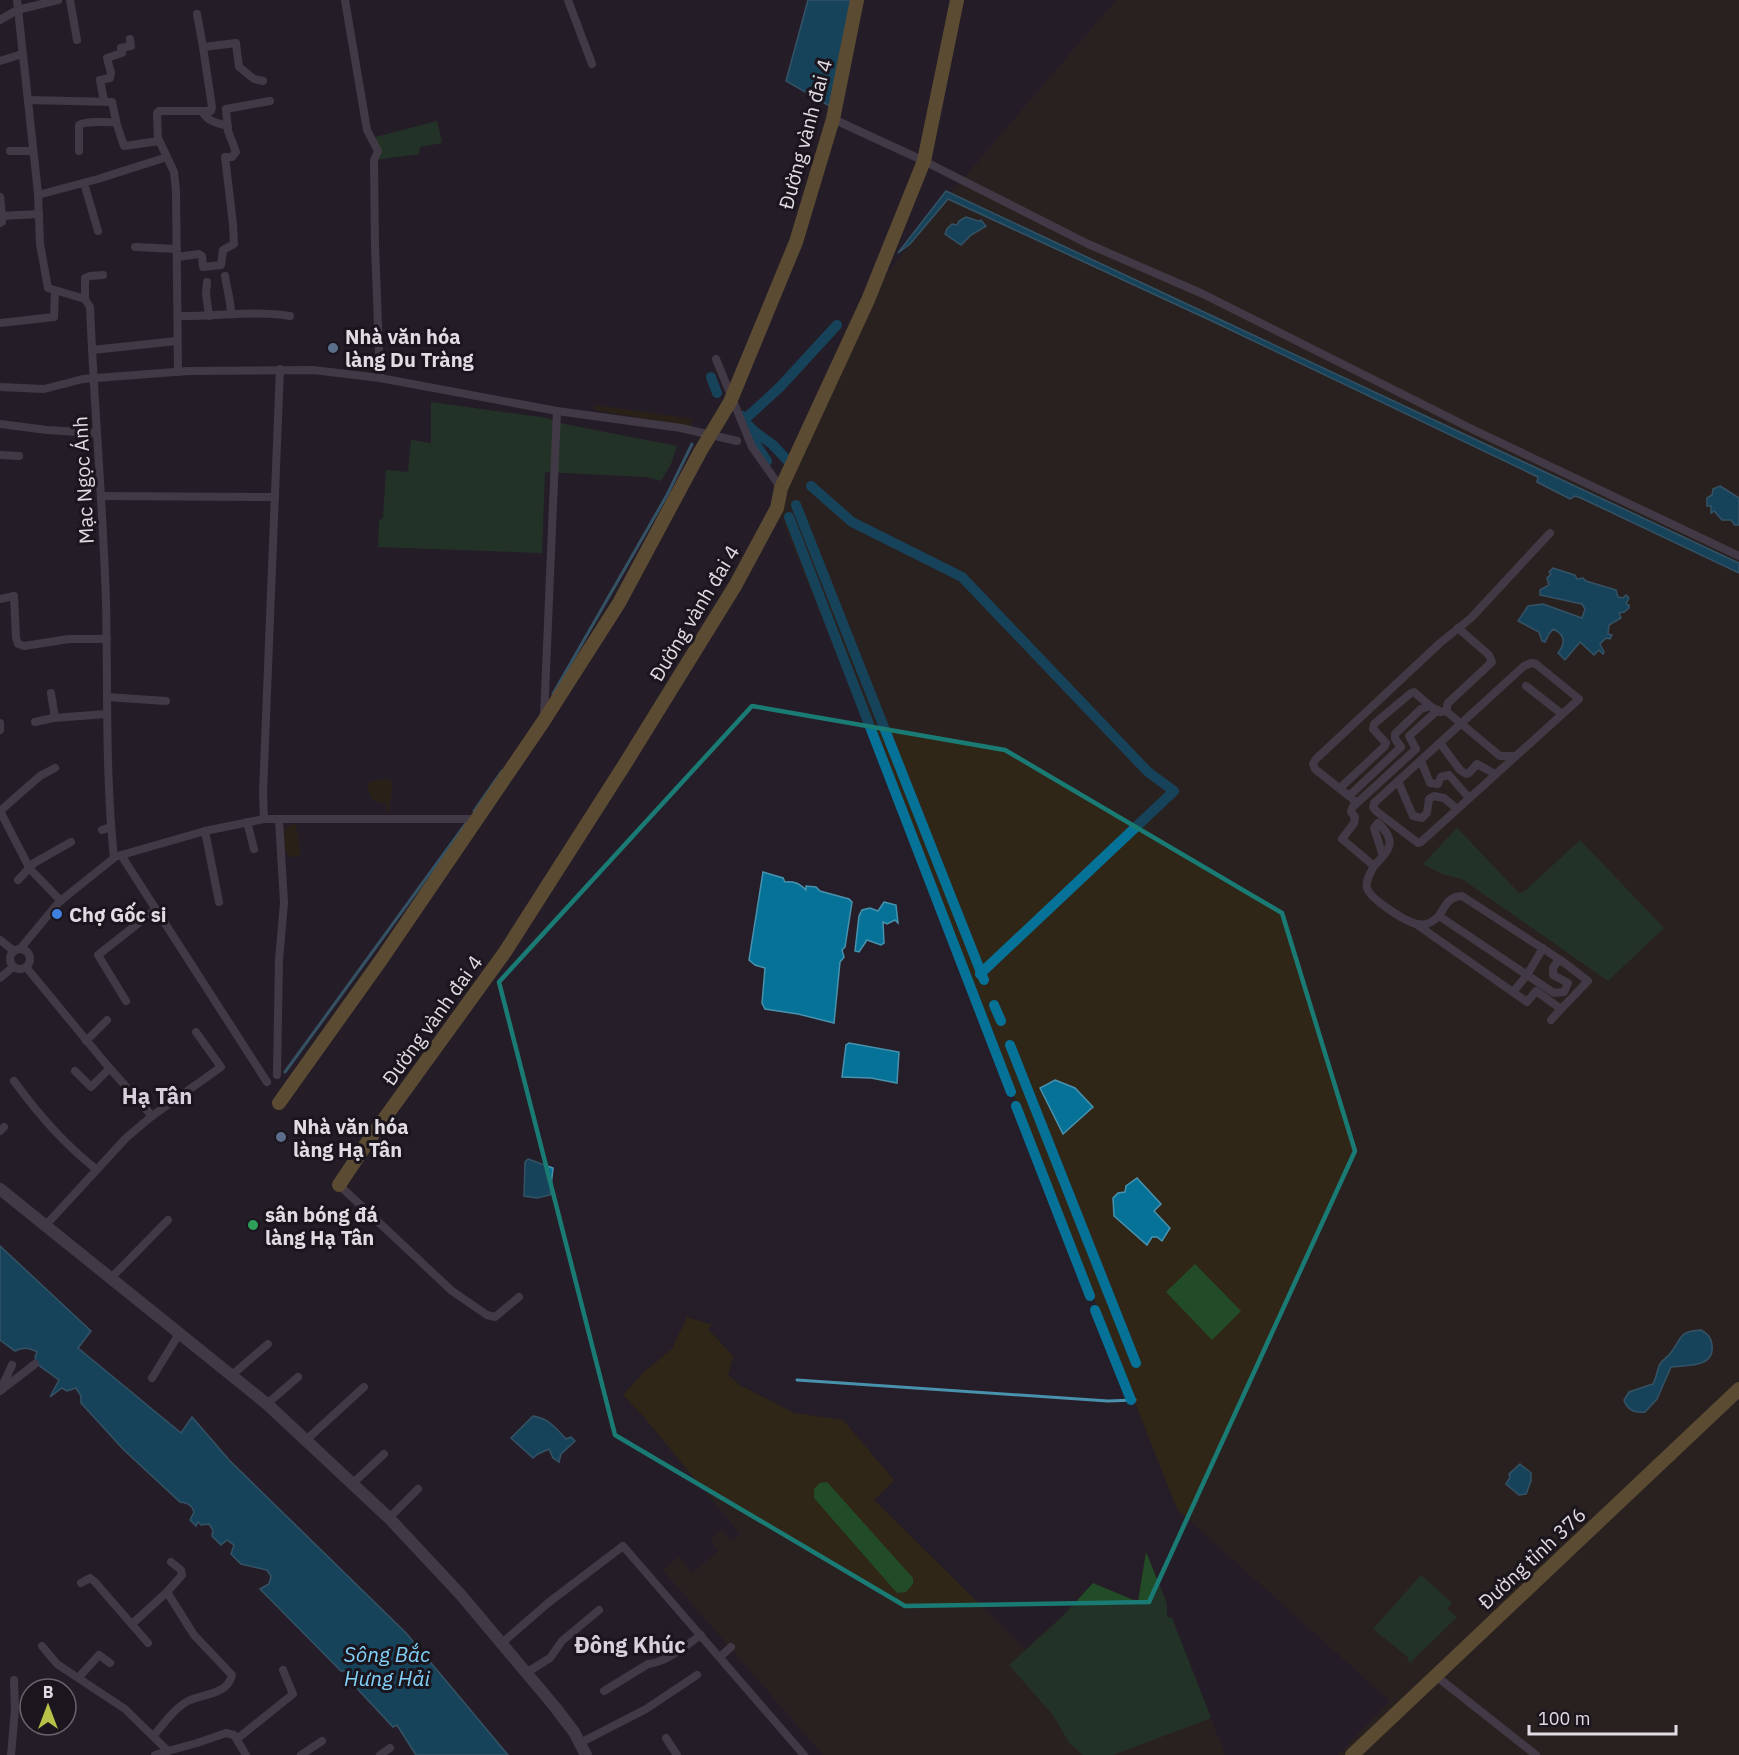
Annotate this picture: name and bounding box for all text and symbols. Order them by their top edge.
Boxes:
street label: Đường vành đai 4 [772,56,838,212]
place label: Nhà văn hóa làng Du Tràng [345,323,475,373]
marker: Nhà văn hóa làng Du Tràng [326,341,340,355]
street label: Mạc Ngọc Ánh [66,415,100,545]
street label: Đường vành đai 4 [643,540,745,686]
place label: Chợ Gốc si [69,901,166,928]
marker: Chợ Gốc si [50,907,64,921]
street label: Đường vành đai 4 [376,950,488,1090]
district label: Hạ Tân [122,1081,192,1110]
place label: Nhà văn hóa làng Hạ Tân [293,1113,409,1163]
marker: Nhà văn hóa làng Hạ Tân [274,1130,288,1144]
place label: sân bóng đá làng Hạ Tân [265,1201,378,1251]
marker: sân bóng đá làng Hạ Tân [246,1218,260,1232]
street label: Đường tỉnh 376 [1472,1501,1592,1615]
district label: Đông Khúc [574,1630,686,1659]
water label: Sông Bắc Hưng Hải [344,1640,430,1692]
north arrow [18,1677,78,1737]
text: B [43,1682,54,1702]
scale bar [1529,1698,1676,1736]
text: 100 m [1538,1707,1590,1730]

